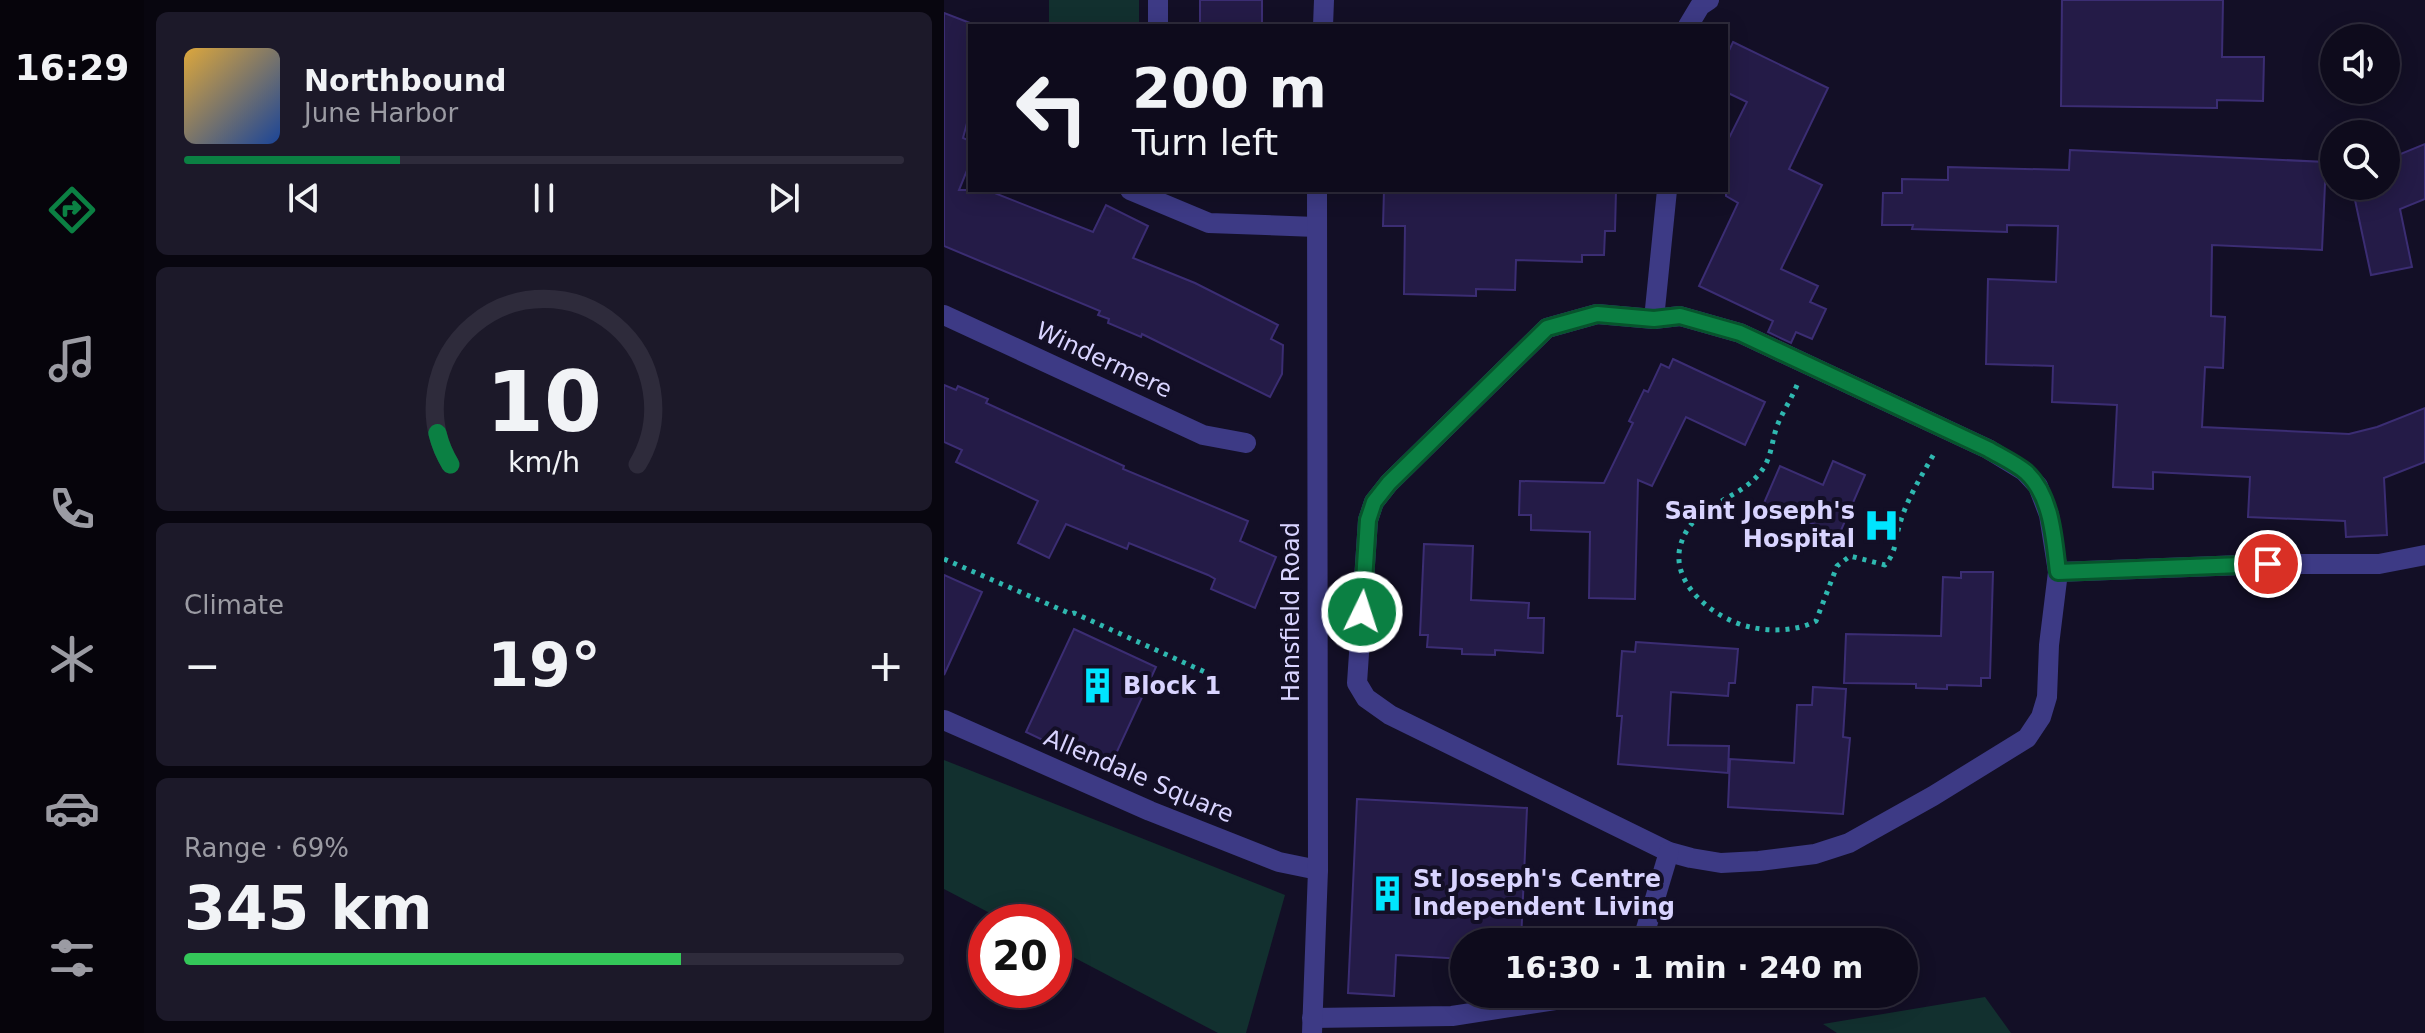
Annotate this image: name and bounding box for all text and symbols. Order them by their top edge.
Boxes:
map controls [2320,24,2400,200]
button: sound [2320,24,2400,104]
text: 16:29 [15,47,129,88]
text: 200 m [1132,55,1327,120]
icon: left [1000,56,1104,160]
text: Northbound [304,63,507,98]
text: June Harbor [304,98,458,128]
button: search [2320,120,2400,200]
text: Turn left [1132,122,1278,163]
icon: previous [282,176,326,220]
icon: pause [522,176,566,220]
icon: next [762,176,806,220]
icon: directions [44,182,100,238]
street label: Windermere [1032,316,1176,404]
icon: music [44,331,100,387]
text: 10 [486,353,602,450]
text: km/h [508,445,580,479]
icon: phone [44,481,100,537]
place label: Saint Joseph's Hospital [1665,497,1855,553]
hospital icon: Saint Joseph's Hospital [1862,506,1900,544]
street label: Hansfield Road [1277,522,1305,702]
pin [2234,530,2302,598]
icon: arrive [2246,542,2290,586]
position arrow [1320,570,1404,654]
text: Climate [184,590,284,620]
text: 19° [487,630,601,700]
icon: climate [44,631,100,687]
text: − [184,640,221,691]
text: + [867,640,904,691]
building icon: Block 1 [1078,667,1116,705]
place label: Block 1 [1123,672,1221,700]
street label: Allendale Square [1040,723,1238,829]
icon: car [44,780,100,836]
text: Range · 69% [184,833,349,863]
place label: St Joseph's Centre Independent Living [1413,865,1675,921]
text: 345 km [184,873,433,943]
building icon: St Joseph's Centre Independent Living [1368,874,1406,912]
speed limit sign: 20 [968,904,1072,1008]
icon: filters [44,930,100,986]
text: 16:30 · 1 min · 240 m [1505,950,1863,985]

